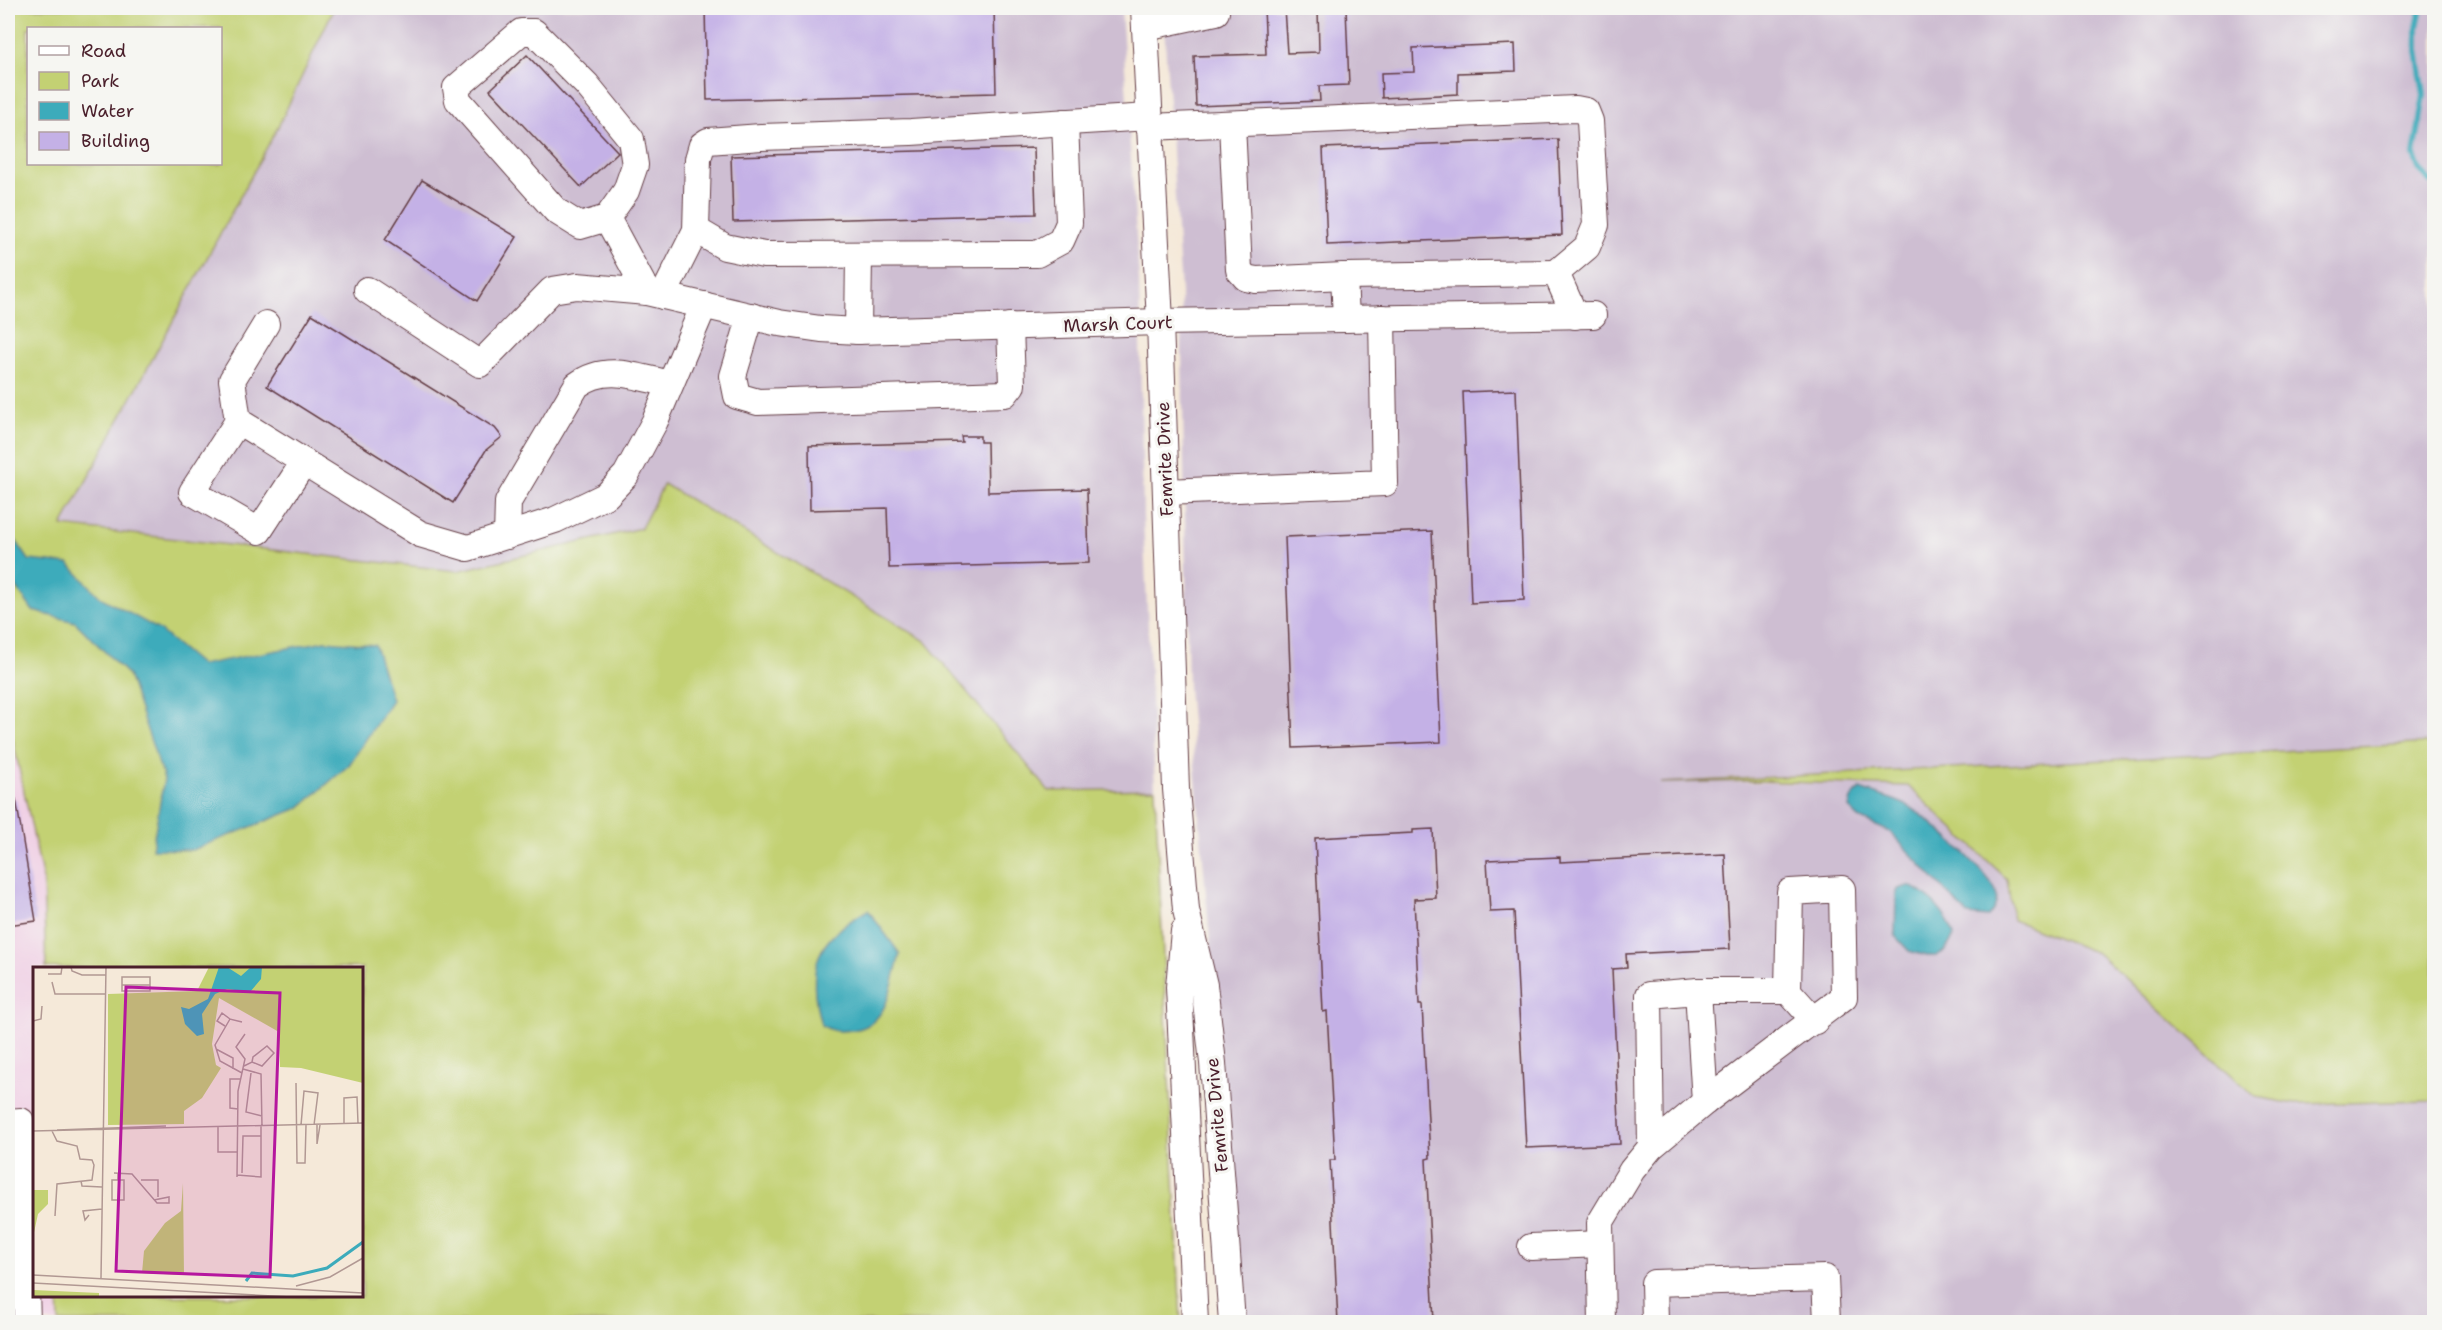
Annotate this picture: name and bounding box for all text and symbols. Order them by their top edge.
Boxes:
legend [27,27,222,165]
text: Road [81,39,126,63]
text: Park [81,69,120,93]
text: Water [81,99,134,123]
text: Building [81,129,150,153]
street label: Marsh Court [1063,310,1173,338]
street label: Femrite Drive [1151,401,1179,517]
inset map [33,967,363,1297]
street label: Femrite Drive [1200,1057,1234,1173]

